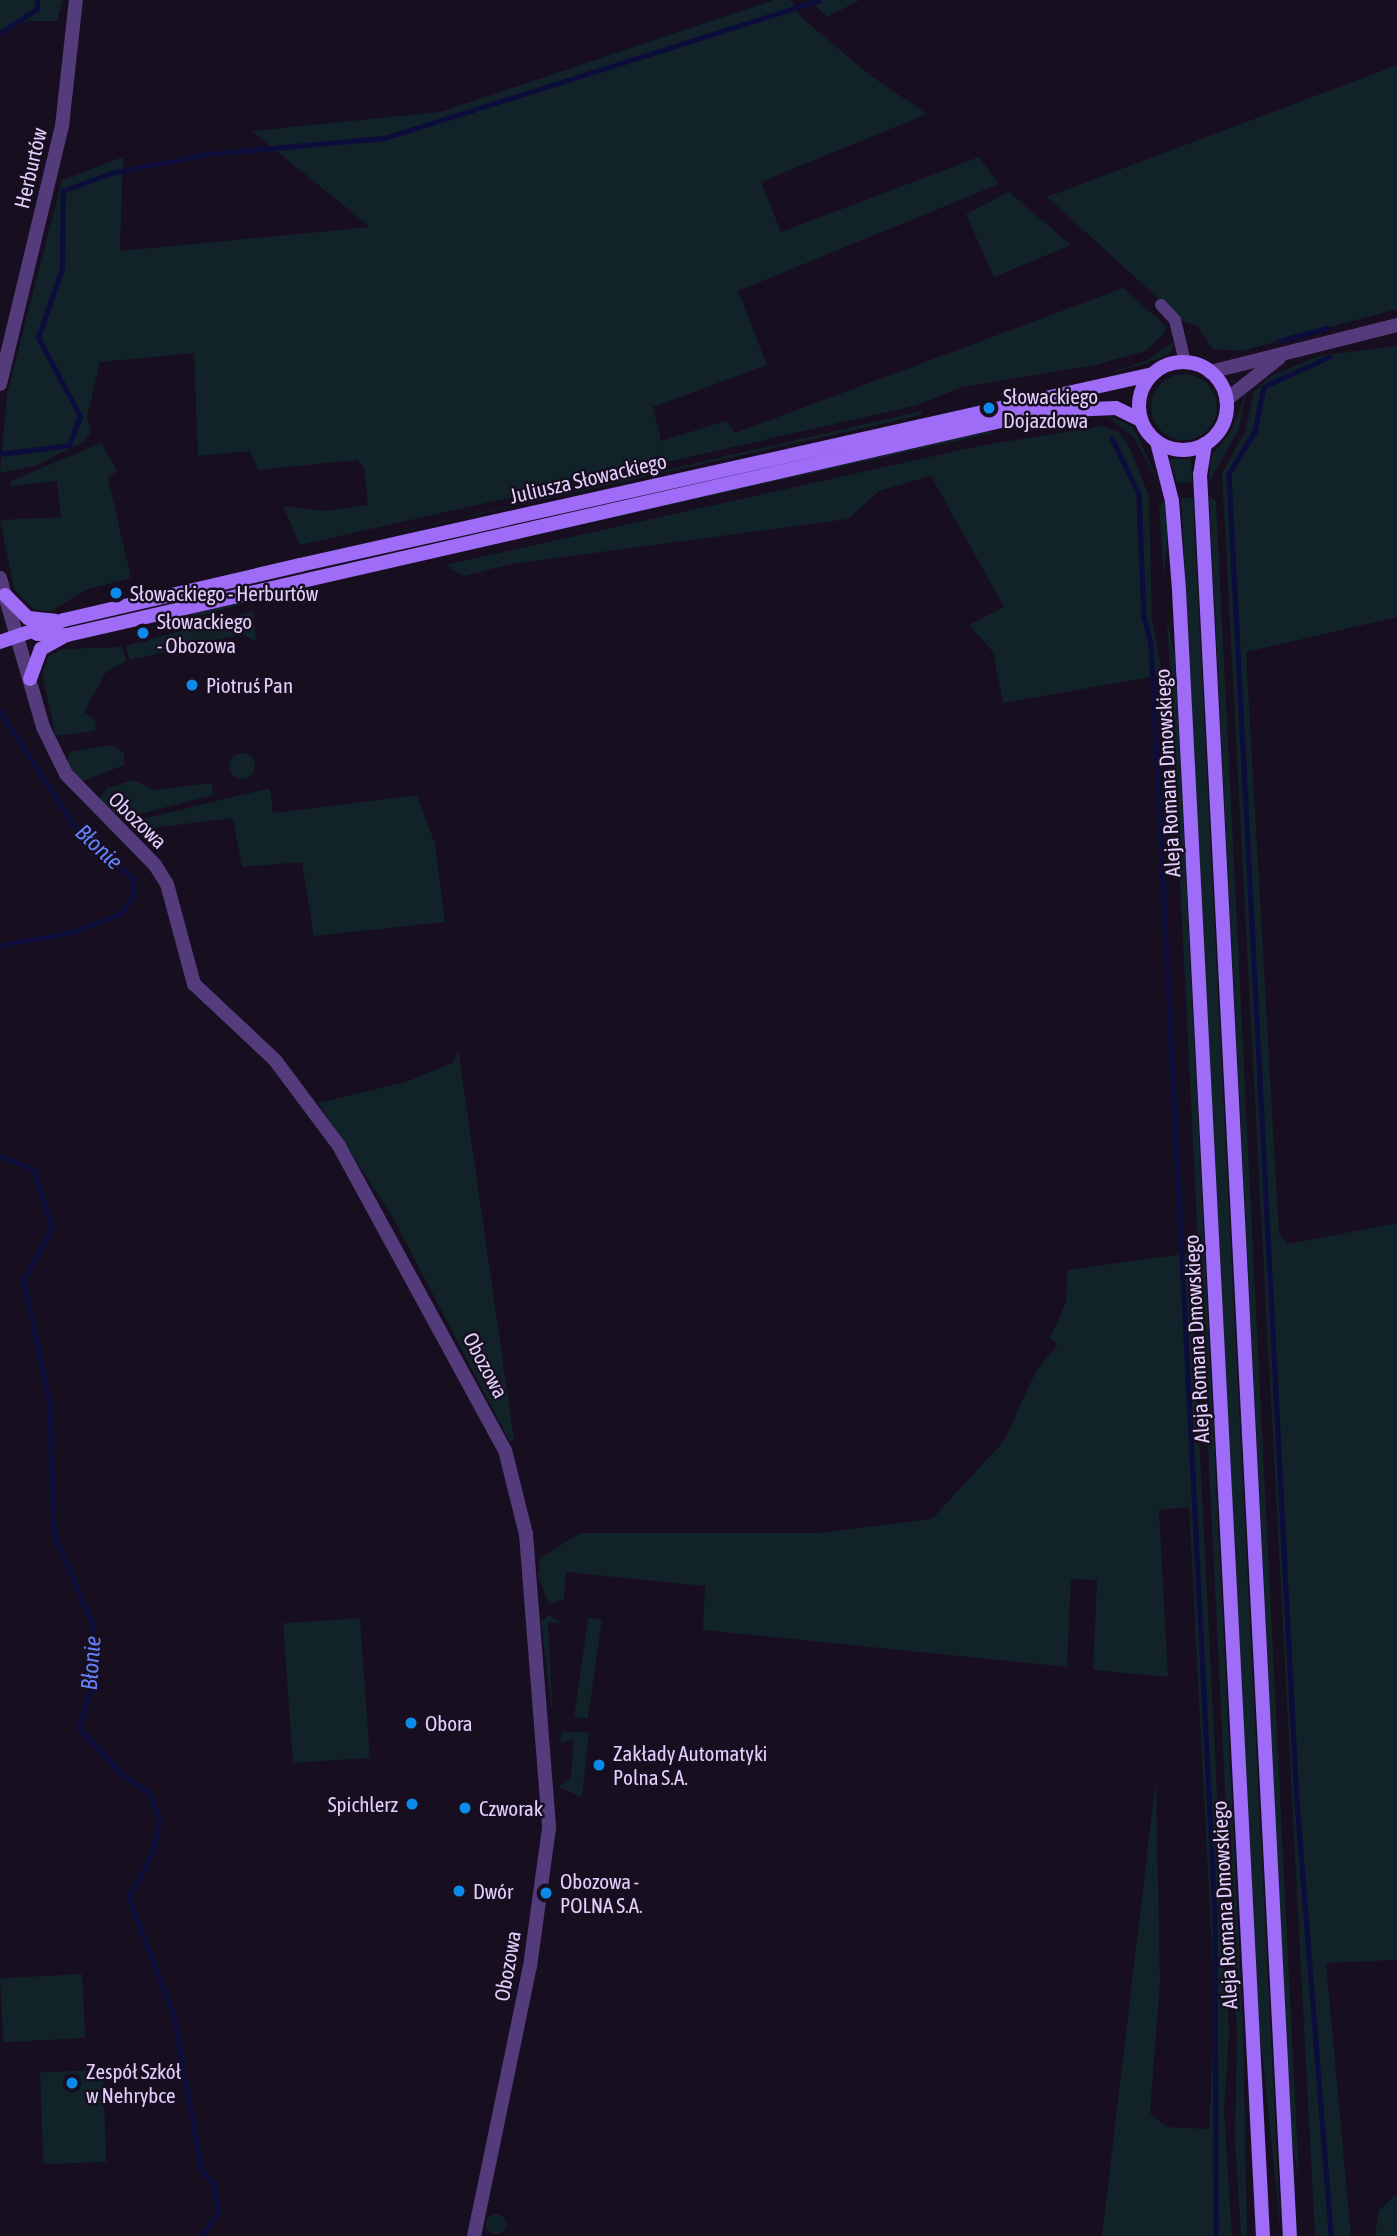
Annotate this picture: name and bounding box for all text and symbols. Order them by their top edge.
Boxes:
street label: Herburtów [8,125,52,211]
place label: Słowackiego Dojazdowa [1003,383,1098,433]
marker: Słowackiego Dojazdowa [981,400,997,416]
street label: Juliusza Słowackiego [507,448,669,508]
place label: Słowackiego - Herburtów [130,580,318,606]
marker: Słowackiego - Herburtów [108,585,124,601]
place label: Słowackiego - Obozowa [157,608,252,658]
marker: Słowackiego - Obozowa [135,625,151,641]
street label: Aleja Romana Dmowskiego [1149,668,1185,878]
place label: Piotruś Pan [206,672,293,698]
marker: Piotruś Pan [184,677,200,693]
street label: Obozowa [104,786,172,854]
water label: Błonie [70,818,128,876]
street label: Aleja Romana Dmowskiego [1178,1234,1214,1444]
street label: Obozowa [458,1328,514,1402]
water label: Błonie [75,1635,107,1691]
place label: Obora [425,1710,473,1736]
marker: Obora [403,1715,419,1731]
place label: Zakłady Automatyki Polna S.A. [613,1740,767,1790]
marker: Zakłady Automatyki Polna S.A. [591,1757,607,1773]
place label: Spichlerz [328,1791,398,1817]
place label: Czworak [479,1795,543,1821]
marker: Spichlerz [404,1796,420,1812]
marker: Czworak [457,1800,473,1816]
street label: Aleja Romana Dmowskiego [1206,1800,1242,2010]
place label: Obozowa - POLNA S.A. [560,1868,643,1918]
place label: Dwór [473,1878,513,1904]
marker: Dwór [451,1883,467,1899]
marker: Obozowa - POLNA S.A. [538,1885,554,1901]
street label: Obozowa [488,1929,526,2003]
place label: Zespół Szkół w Nehrybce [86,2058,181,2108]
marker: Zespół Szkół w Nehrybce [64,2075,80,2091]

